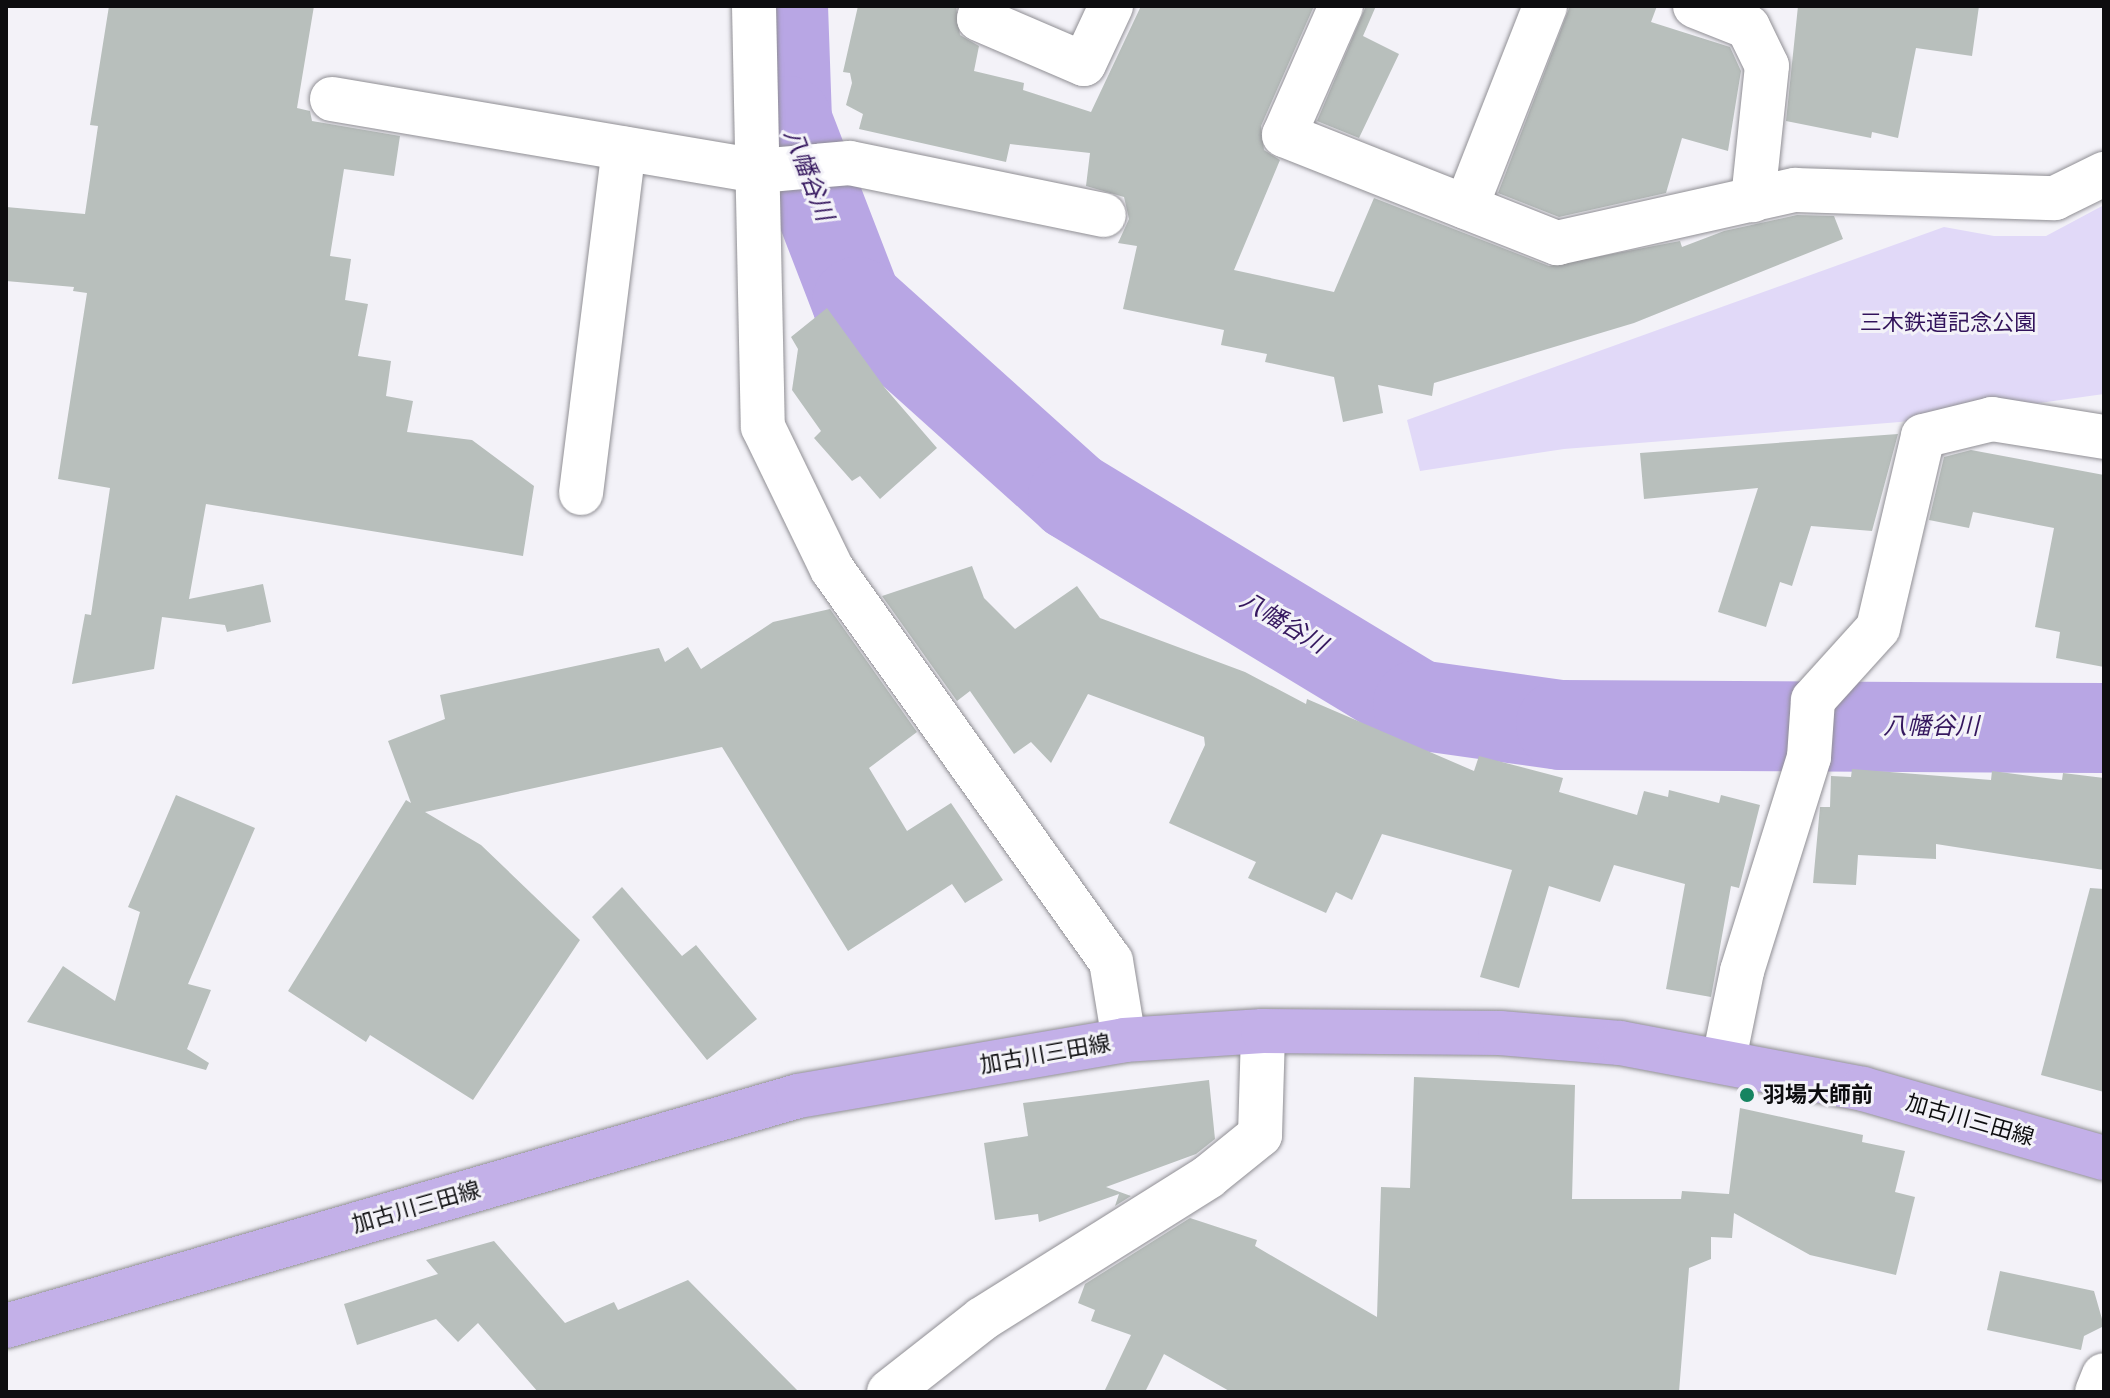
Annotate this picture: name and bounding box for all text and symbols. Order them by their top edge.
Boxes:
water label: 八幡谷川 [777,125,839,225]
park label: 三木鉄道記念公園 [1860,310,2036,336]
water label: 八幡谷川 [1234,586,1332,660]
water label: 八幡谷川 [1883,713,1979,741]
street label: 加古川三田線 [978,1030,1112,1078]
place label: 羽場大師前 [1763,1082,1873,1108]
marker: 羽場大師前 [1738,1086,1756,1104]
street label: 加古川三田線 [1903,1089,2037,1151]
street label: 加古川三田線 [349,1176,483,1238]

